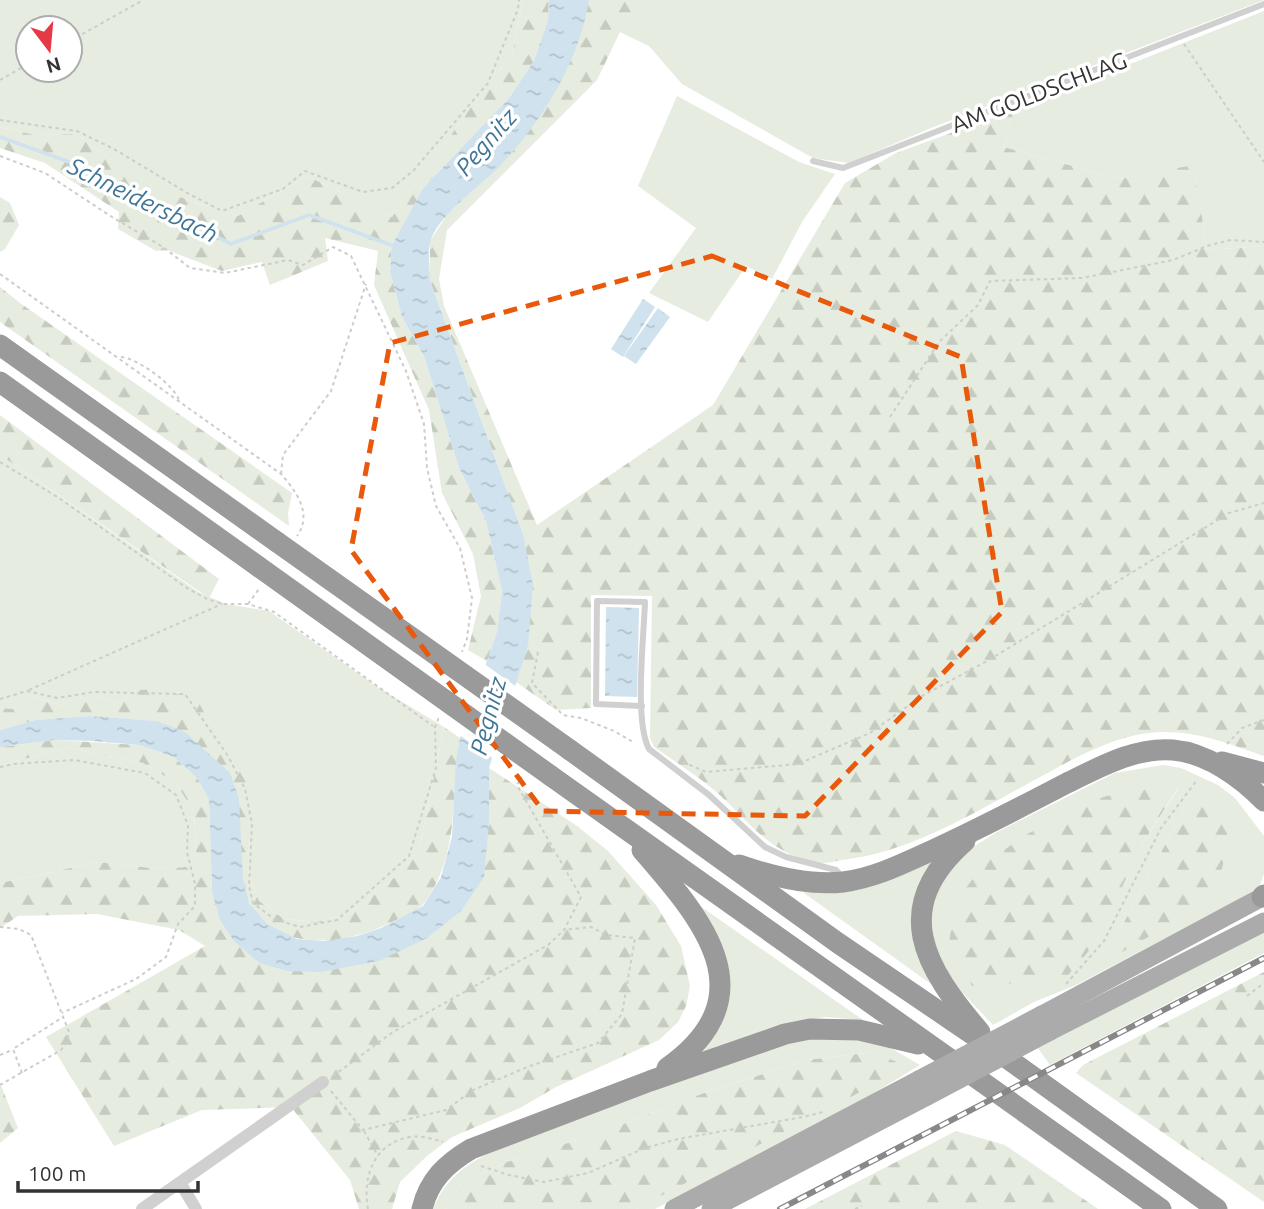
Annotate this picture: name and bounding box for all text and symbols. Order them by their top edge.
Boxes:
north arrow [14,14,84,84]
street label: AM GOLDSCHLAG [948,47,1130,137]
text: N [44,53,64,78]
water label: Pegnitz [450,102,523,181]
water label: Schneidersbach [63,152,222,248]
water label: Pegnitz [465,673,512,758]
scale bar [18,1150,198,1194]
text: 100 m [28,1161,86,1185]

